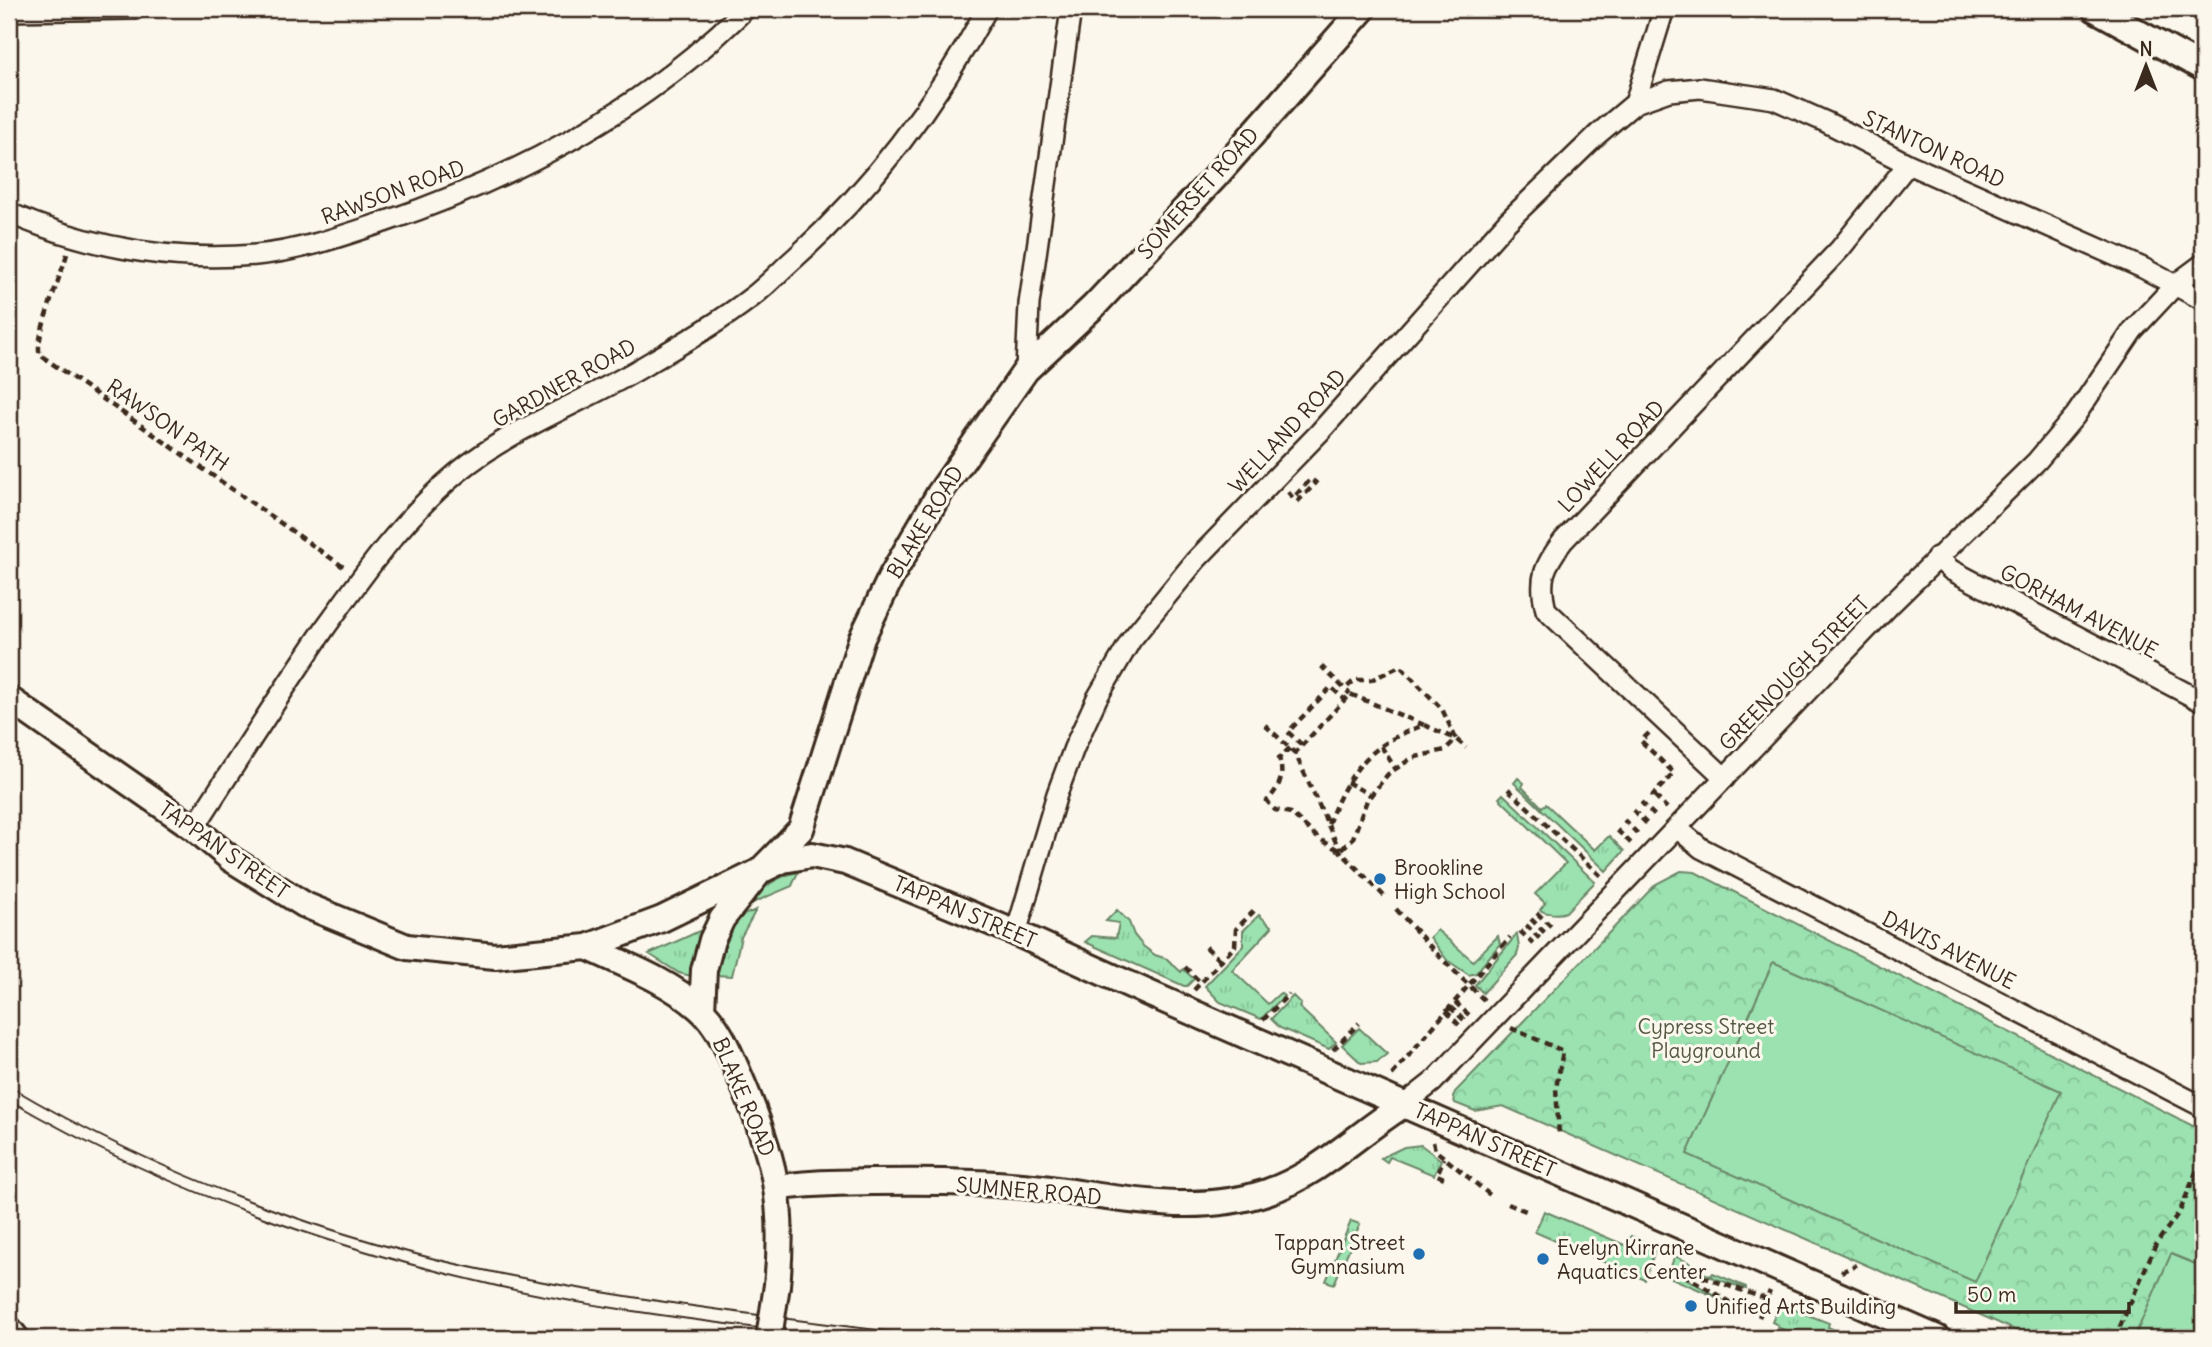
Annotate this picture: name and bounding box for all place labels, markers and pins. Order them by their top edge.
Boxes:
place label: Brookline High School [1394,854,1505,905]
marker: Brookline High School [1372,871,1388,887]
place label: Tappan Street Gymnasium [1274,1229,1405,1280]
place label: Evelyn Kirrane Aquatics Center [1557,1234,1707,1285]
marker: Tappan Street Gymnasium [1411,1246,1427,1262]
marker: Evelyn Kirrane Aquatics Center [1535,1251,1551,1267]
place label: Unified Arts Building [1705,1293,1896,1320]
marker: Unified Arts Building [1683,1298,1699,1314]

